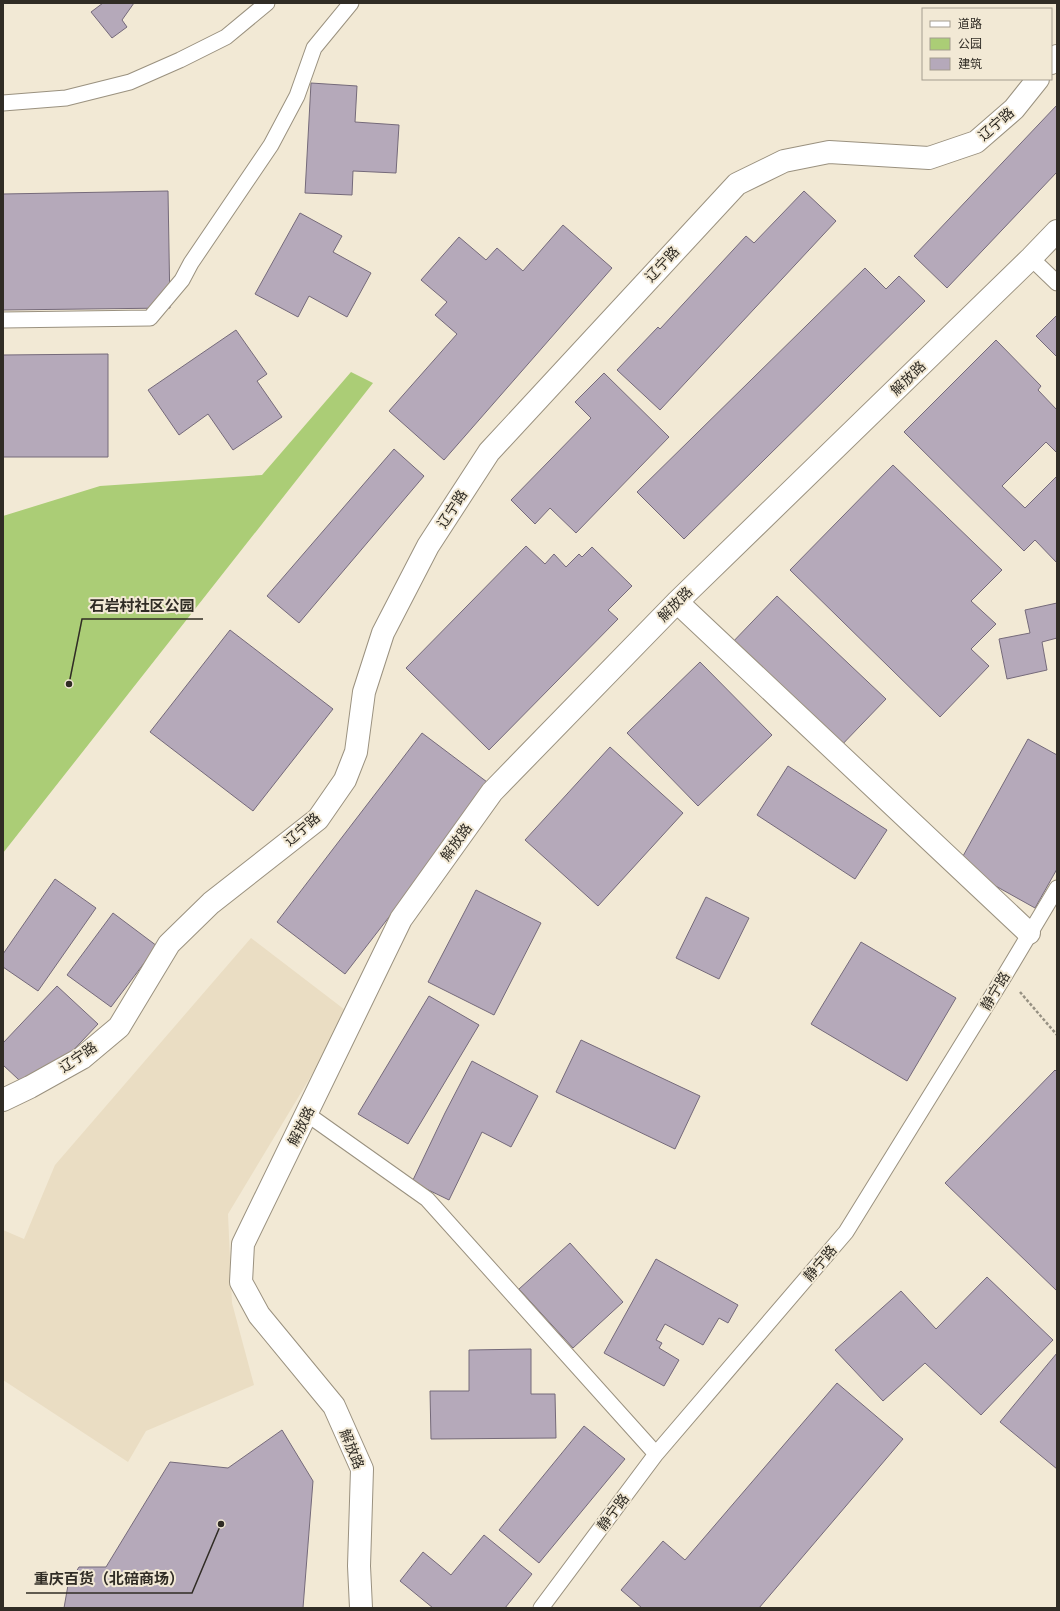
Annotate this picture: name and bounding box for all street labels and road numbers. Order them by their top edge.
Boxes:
street label: 辽宁路 [974,103,1018,145]
street label: 辽宁路 [640,242,683,285]
street label: 解放路 [886,356,929,399]
street label: 辽宁路 [432,486,471,532]
street label: 解放路 [653,582,696,625]
street label: 辽宁路 [280,808,324,850]
street label: 解放路 [436,819,476,864]
street label: 静宁路 [976,968,1014,1014]
street label: 辽宁路 [55,1037,100,1076]
street label: 解放路 [283,1103,318,1149]
street label: 静宁路 [799,1241,841,1285]
street label: 解放路 [336,1426,369,1472]
street label: 静宁路 [592,1489,633,1534]

